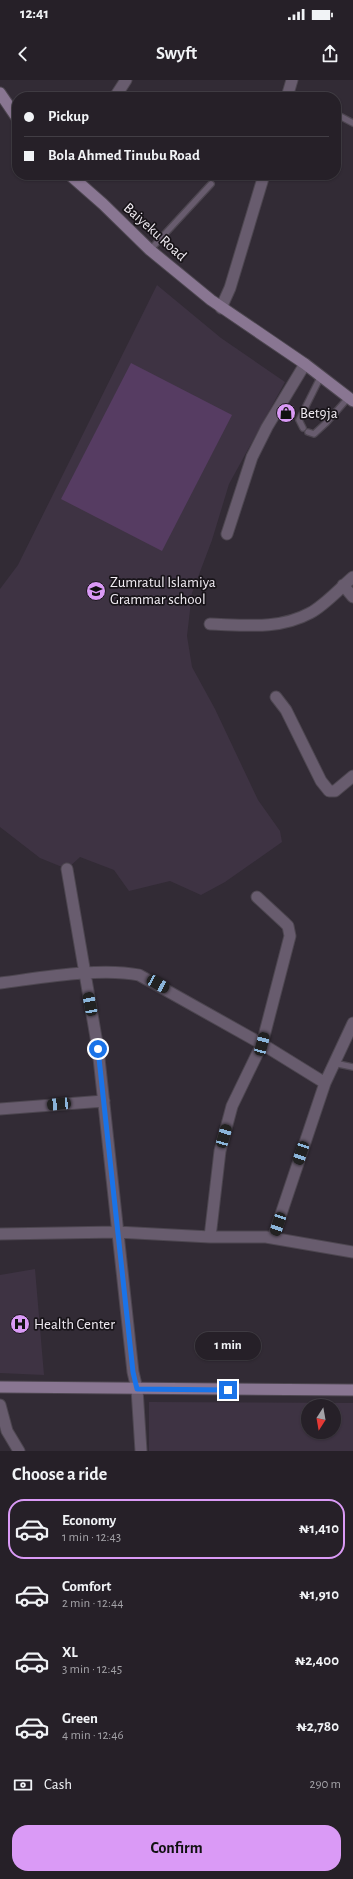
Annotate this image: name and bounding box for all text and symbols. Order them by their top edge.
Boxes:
text: 12:41 [20,6,49,21]
icon: back [12,43,34,65]
icon: share [319,43,341,65]
text: Swyft [156,45,197,63]
text: Pickup [48,109,89,124]
text: Bola Ahmed Tinubu Road [48,148,200,163]
street label: Baiyeku Road [121,200,189,264]
shop icon: Bet9ja [275,402,297,424]
place label: Bet9ja [300,406,338,421]
place label: Zumratul Islamiya Grammar school [110,575,216,607]
school or university icon: Zumratul Islamiya Grammar school [85,580,107,602]
car [145,973,171,995]
car [82,991,98,1017]
car [253,1031,271,1057]
route start [89,1040,107,1058]
car [47,1097,71,1111]
car [215,1123,233,1149]
car [292,1140,310,1166]
car [269,1211,287,1237]
hospital icon: Health Center [9,1313,31,1335]
place label: Health Center [34,1317,115,1332]
callout: 1 min [195,1332,261,1360]
text: 1 min [214,1339,242,1352]
route end [219,1381,237,1399]
north arrow [301,1399,341,1439]
map controls [301,1399,341,1439]
text: Choose a ride [12,1466,107,1484]
icon: car [14,1511,50,1547]
text: Economy [62,1513,116,1528]
text: ₦1,410 [299,1521,339,1536]
text: 1 min · 12:43 [62,1531,121,1544]
icon: car [14,1577,50,1613]
text: Comfort [62,1579,111,1594]
text: ₦1,910 [299,1587,339,1602]
text: 2 min · 12:44 [62,1597,123,1610]
icon: car [14,1643,50,1679]
text: XL [62,1645,78,1660]
text: ₦2,400 [295,1653,339,1668]
text: 3 min · 12:45 [62,1663,122,1676]
icon: car [14,1709,50,1745]
text: Green [62,1711,98,1726]
text: ₦2,780 [296,1719,339,1734]
text: 4 min · 12:46 [62,1729,124,1742]
icon: cash [12,1774,34,1796]
text: Cash [44,1777,72,1792]
text: 290 m [310,1778,341,1791]
button: Confirm [12,1825,341,1871]

